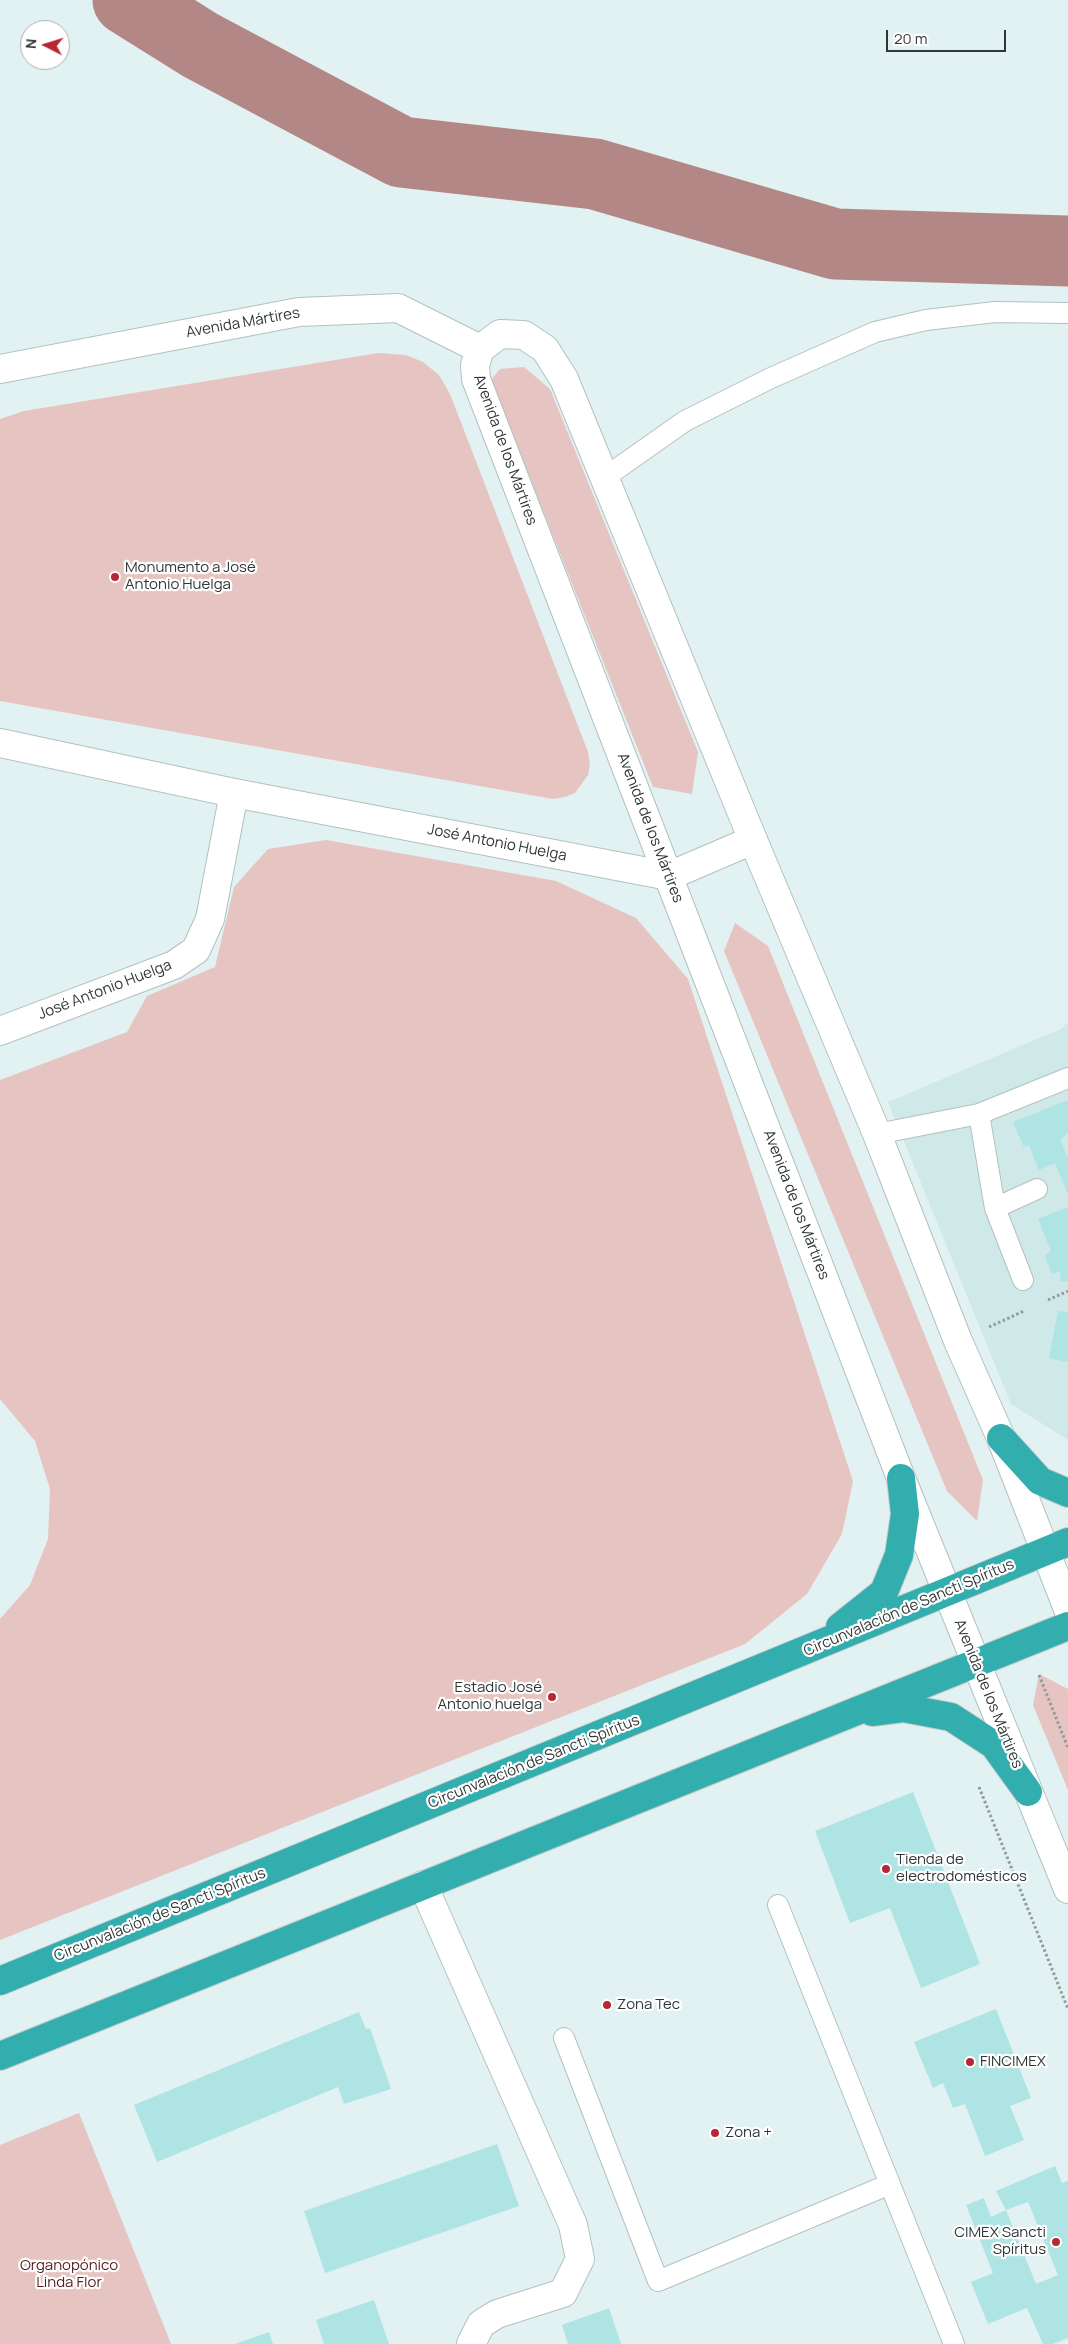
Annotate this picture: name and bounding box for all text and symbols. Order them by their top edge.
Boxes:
north arrow [20,20,70,70]
scale bar [888,20,1008,52]
text: 20 m [894,28,927,49]
text: N [21,38,40,50]
street label: Avenida Mártires [185,304,301,342]
street label: Avenida de los Mártires [469,372,541,528]
place label: Monumento a José Antonio Huelga [125,559,256,594]
marker: Monumento a José Antonio Huelga [109,571,121,583]
street label: Avenida de los Mártires [613,751,687,905]
street label: José Antonio Huelga [426,821,568,865]
street label: José Antonio Huelga [36,956,174,1024]
street label: Avenida de los Mártires [759,1128,833,1282]
street label: Circunvalación de Sancti Spíritus [801,1555,1017,1661]
street label: Avenida de los Mártires [950,1617,1026,1771]
place label: Estadio José Antonio huelga [437,1679,542,1714]
marker: Estadio José Antonio huelga [546,1691,558,1703]
street label: Circunvalación de Sancti Spíritus [426,1711,642,1813]
place label: Tienda de electrodomésticos [896,1851,1027,1886]
marker: Tienda de electrodomésticos [880,1863,892,1875]
street label: Circunvalación de Sancti Spíritus [52,1864,268,1966]
place label: Zona Tec [617,1996,680,2014]
marker: Zona Tec [601,1999,613,2011]
place label: FINCIMEX [980,2053,1046,2071]
marker: FINCIMEX [964,2056,976,2068]
place label: Zona + [725,2124,772,2142]
marker: Zona + [709,2127,721,2139]
place label: CIMEX Sancti Spíritus [954,2224,1046,2259]
marker: CIMEX Sancti Spíritus [1050,2236,1062,2248]
park label: Organopónico Linda Flor [20,2257,118,2292]

